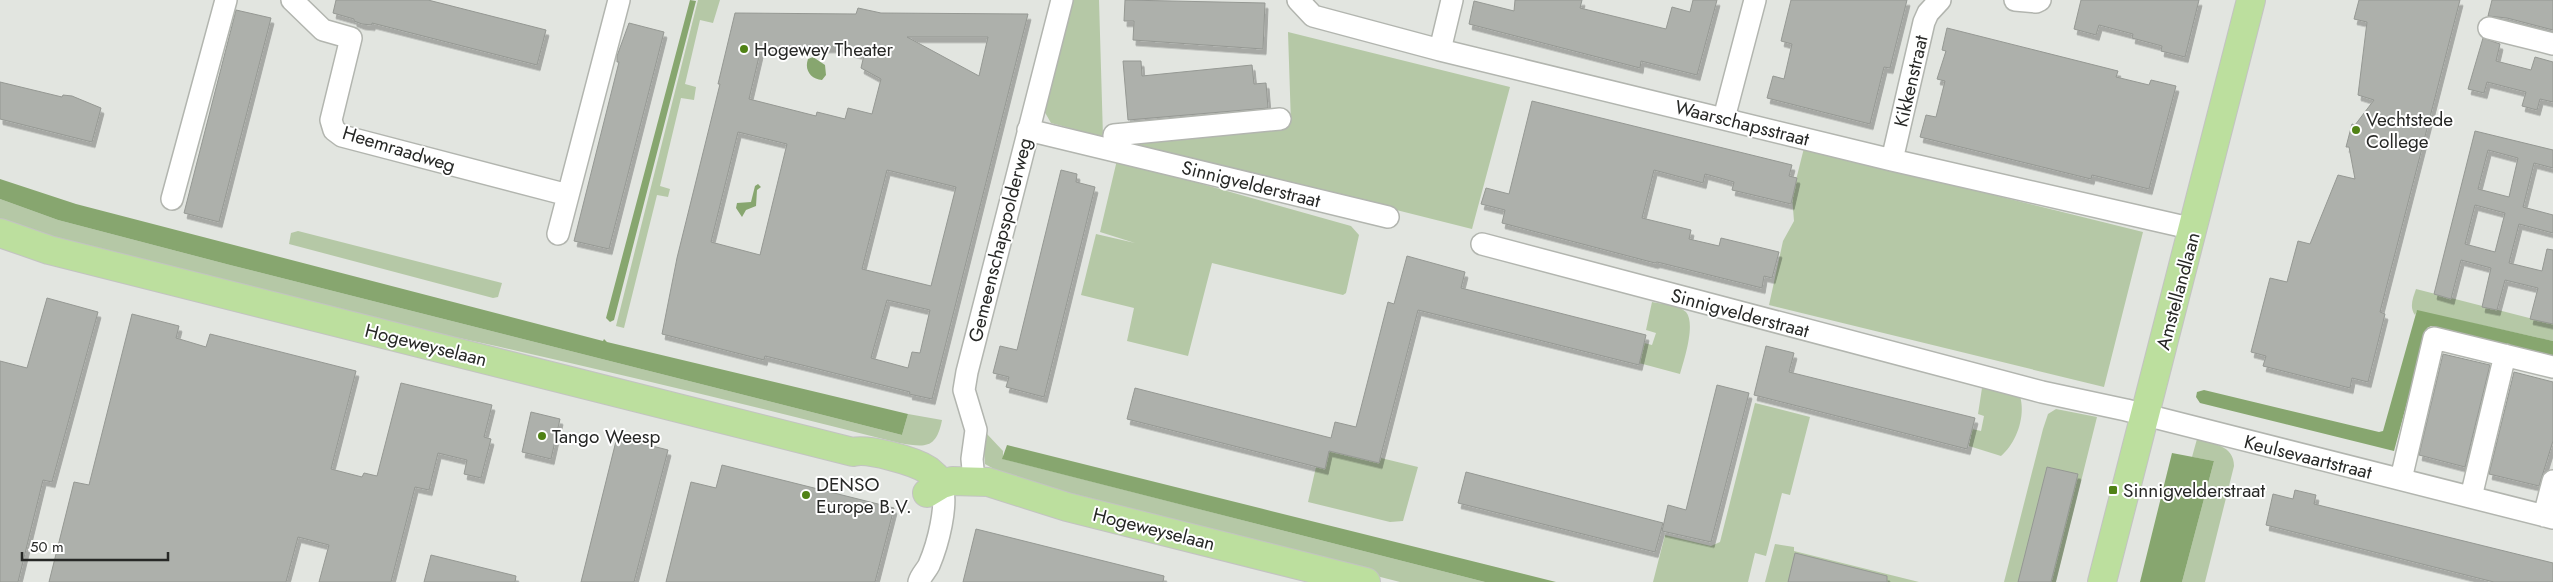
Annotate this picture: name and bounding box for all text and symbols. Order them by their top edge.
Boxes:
street label: Kikkenstraat [1887,32,1935,130]
place label: Hogewey Theater [754,36,894,63]
marker: Hogewey Theater [738,43,750,55]
street label: Waarschapsstraat [1672,93,1812,153]
place label: Vechtstede College [2366,106,2453,155]
street label: Heemraadweg [339,119,459,179]
marker: Vechtstede College [2350,124,2362,136]
street label: Gemeenschapspolderweg [962,135,1038,345]
street label: Sinnigvelderstraat [1179,154,1324,214]
street label: Amstellandlaan [2149,229,2207,353]
street label: Sinnigvelderstraat [1668,282,1812,345]
street label: Hogeweyselaan [362,317,490,373]
place label: Tango Weesp [552,423,660,450]
street label: Keulsevaartstraat [2241,428,2375,486]
marker: Tango Weesp [536,430,548,442]
place label: DENSO Europe B.V. [816,471,912,520]
place label: Sinnigvelderstraat [2123,477,2265,504]
marker: Sinnigvelderstraat [2107,484,2119,496]
marker: DENSO Europe B.V. [800,489,812,501]
street label: Hogeweyselaan [1090,501,1218,557]
scale bar [22,530,169,562]
text: 50 m [30,536,64,558]

